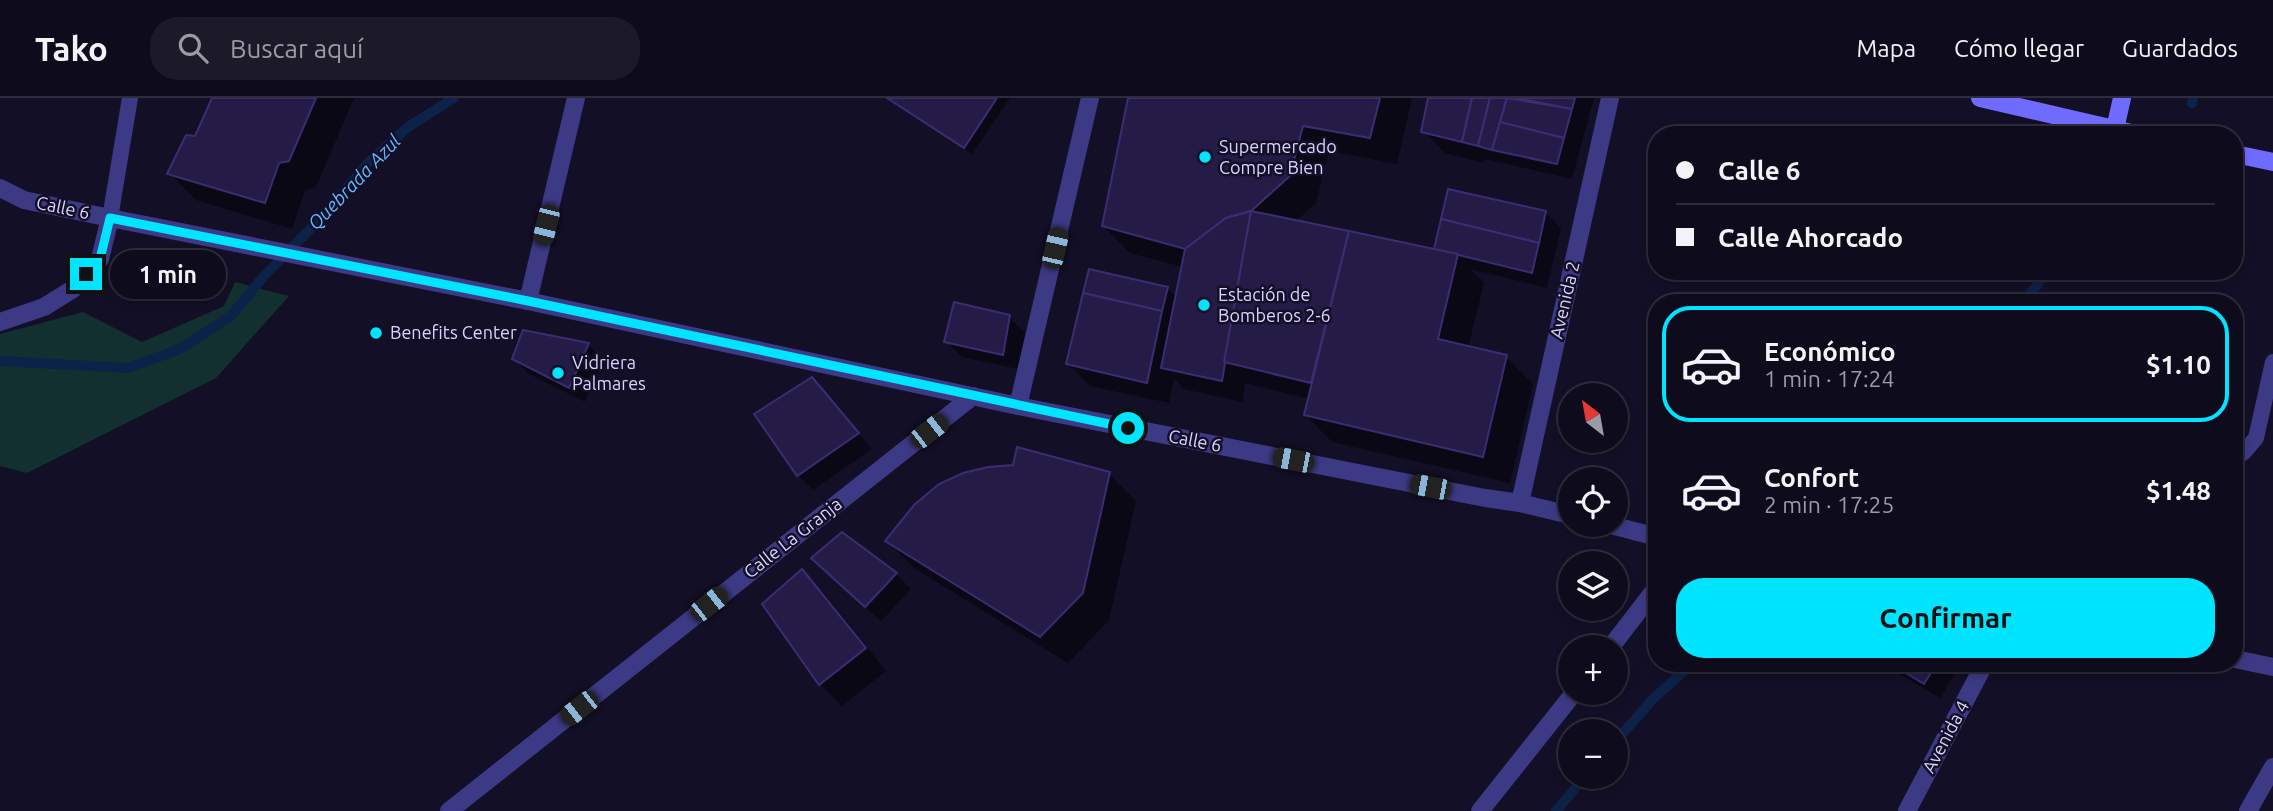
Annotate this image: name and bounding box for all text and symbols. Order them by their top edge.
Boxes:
search box [150,17,640,80]
icon: search [174,29,212,67]
text: Tako [35,30,108,67]
text: Buscar aquí [230,34,363,63]
text: Mapa [1856,35,1916,62]
text: Cómo llegar [1954,35,2084,62]
text: Guardados [2122,35,2238,62]
water label: Quebrada Azul [303,129,405,234]
place label: Supermercado Compre Bien [1219,136,1337,177]
marker: Supermercado Compre Bien [1197,149,1213,165]
text: Calle 6 [1718,156,1801,185]
street label: Calle 6 [35,192,92,222]
car [531,202,562,248]
text: Calle Ahorcado [1718,223,1903,252]
car [1041,225,1070,271]
callout: 1 min [110,250,226,298]
route end [70,258,102,290]
street label: Avenida 2 [1545,259,1583,340]
text: 1 min [139,262,197,287]
place label: Estación de Bomberos 2-6 [1218,284,1331,325]
marker: Estación de Bomberos 2-6 [1196,297,1212,313]
place label: Benefits Center [390,322,517,342]
marker: Benefits Center [368,325,384,341]
icon: car [1680,333,1743,396]
text: Económico [1764,337,1896,366]
text: $1.10 [2146,350,2211,379]
place label: Vidriera Palmares [572,352,646,393]
marker: Vidriera Palmares [550,365,566,381]
text: 1 min · 17:24 [1764,366,1895,391]
north arrow [1558,383,1628,453]
map controls [1558,383,1628,789]
car [906,410,953,452]
route start [1112,412,1144,444]
street label: Calle 6 [1167,425,1224,455]
car [1271,446,1316,474]
icon: car [1680,459,1743,522]
text: Confort [1764,463,1859,492]
button: locate [1558,467,1628,537]
car [1408,473,1453,501]
text: $1.48 [2146,476,2211,505]
text: 2 min · 17:25 [1764,492,1895,517]
street label: Calle La Granja [740,493,845,581]
button: layers [1558,551,1628,621]
button: Confirmar [1676,578,2215,658]
car [686,583,733,625]
button: + [1558,635,1628,705]
car [556,687,603,729]
street label: Avenida 4 [1918,697,1972,776]
button: − [1558,719,1628,789]

